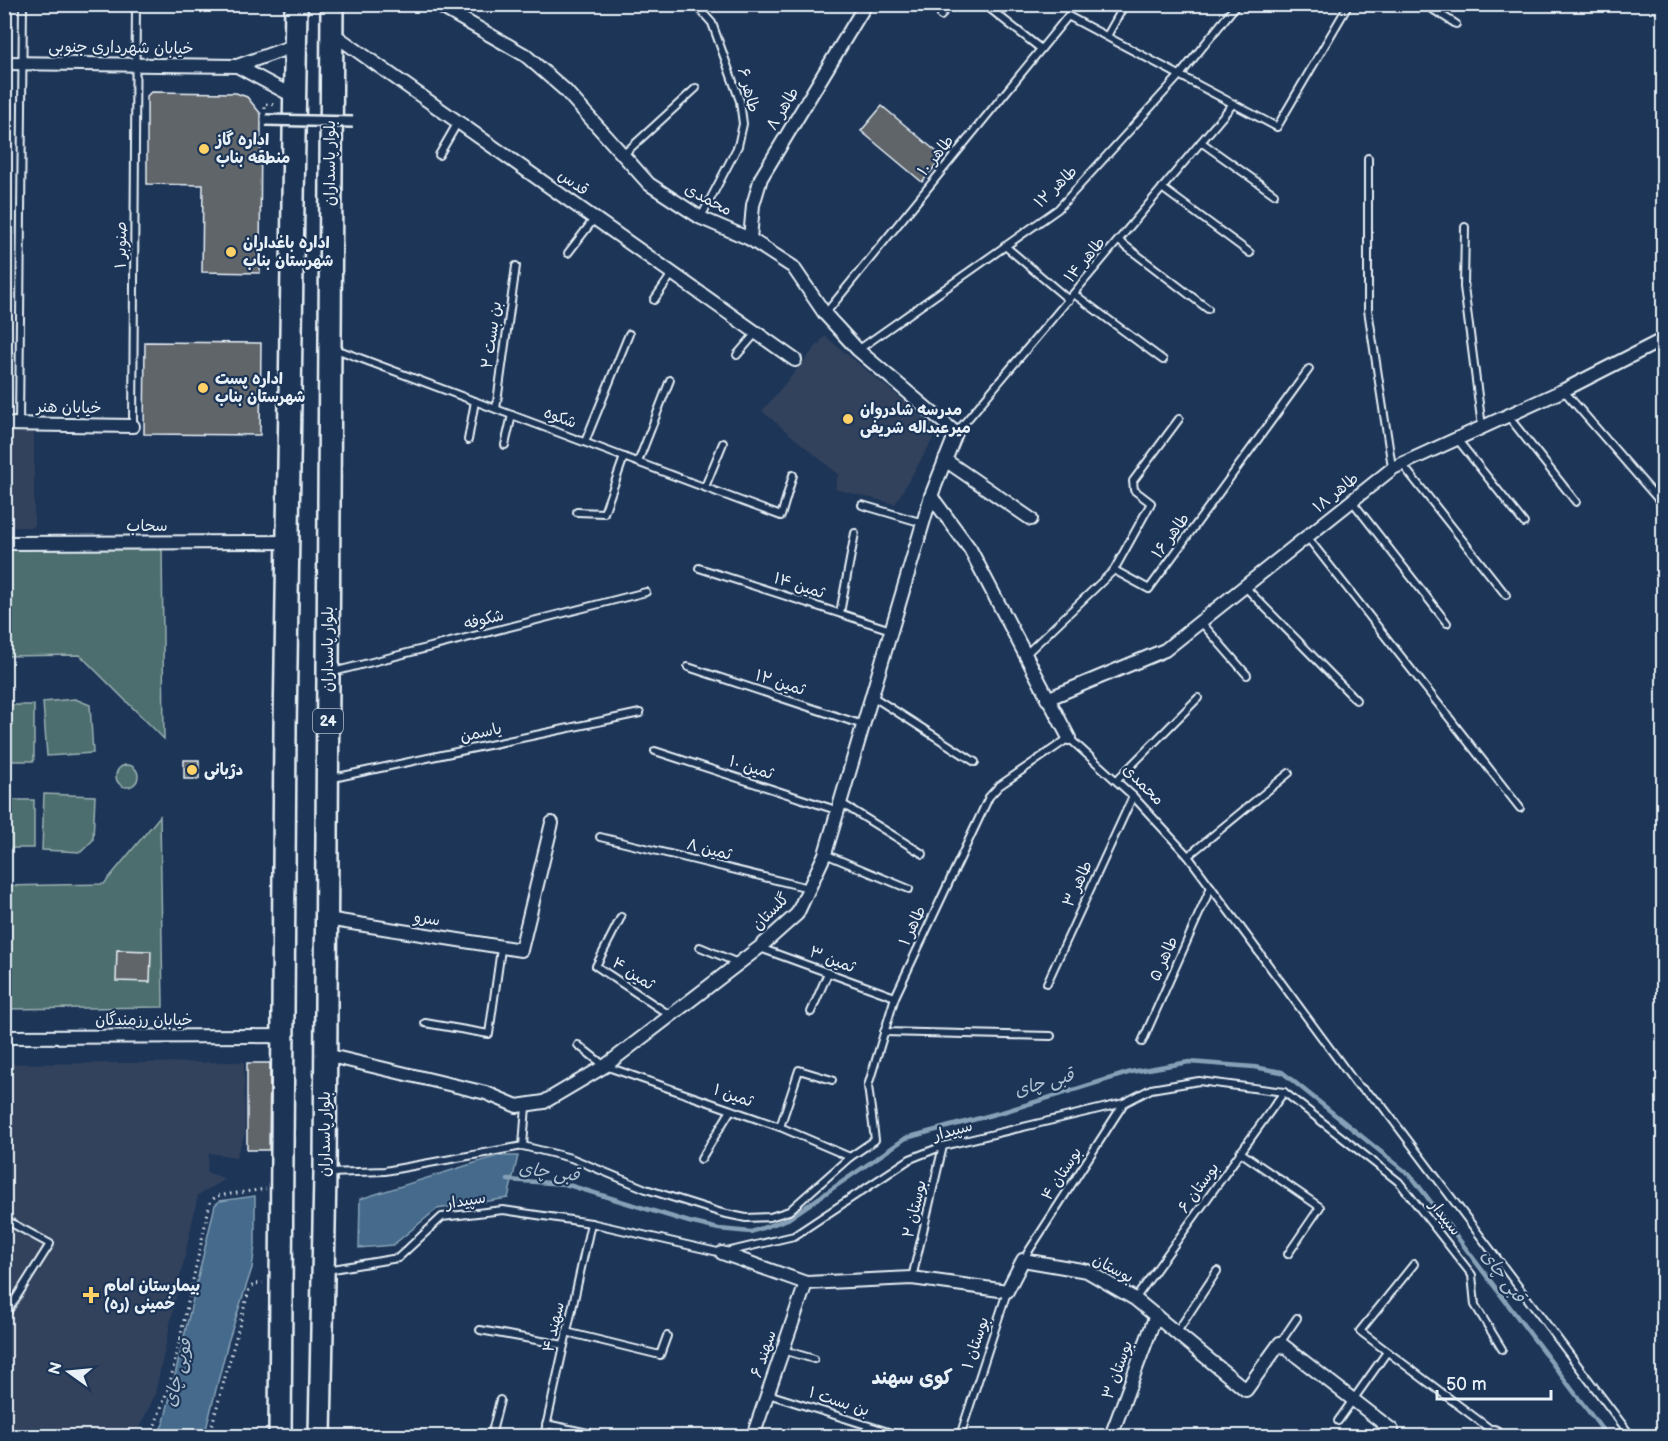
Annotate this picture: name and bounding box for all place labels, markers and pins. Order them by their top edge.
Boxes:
place label: اداره گاز منطقه بناب [214,130,290,168]
marker: اداره گاز منطقه بناب [197,142,211,156]
place label: اداره باغداران شهرستان بناب [243,234,333,271]
marker: اداره باغداران شهرستان بناب [224,245,238,259]
place label: اداره پست شهرستان بناب [215,370,305,407]
marker: اداره پست شهرستان بناب [196,381,210,395]
place label: مدرسه شادروان میرعبداله شریفی [860,401,971,438]
marker: مدرسه شادروان میرعبداله شریفی [841,412,855,426]
place label: دژبانی [204,761,243,780]
marker: دژبانی [185,763,199,777]
place label: بیمارستان امام خمینی (ره) [104,1277,200,1314]
marker: بیمارستان امام خمینی (ره) [82,1286,100,1304]

